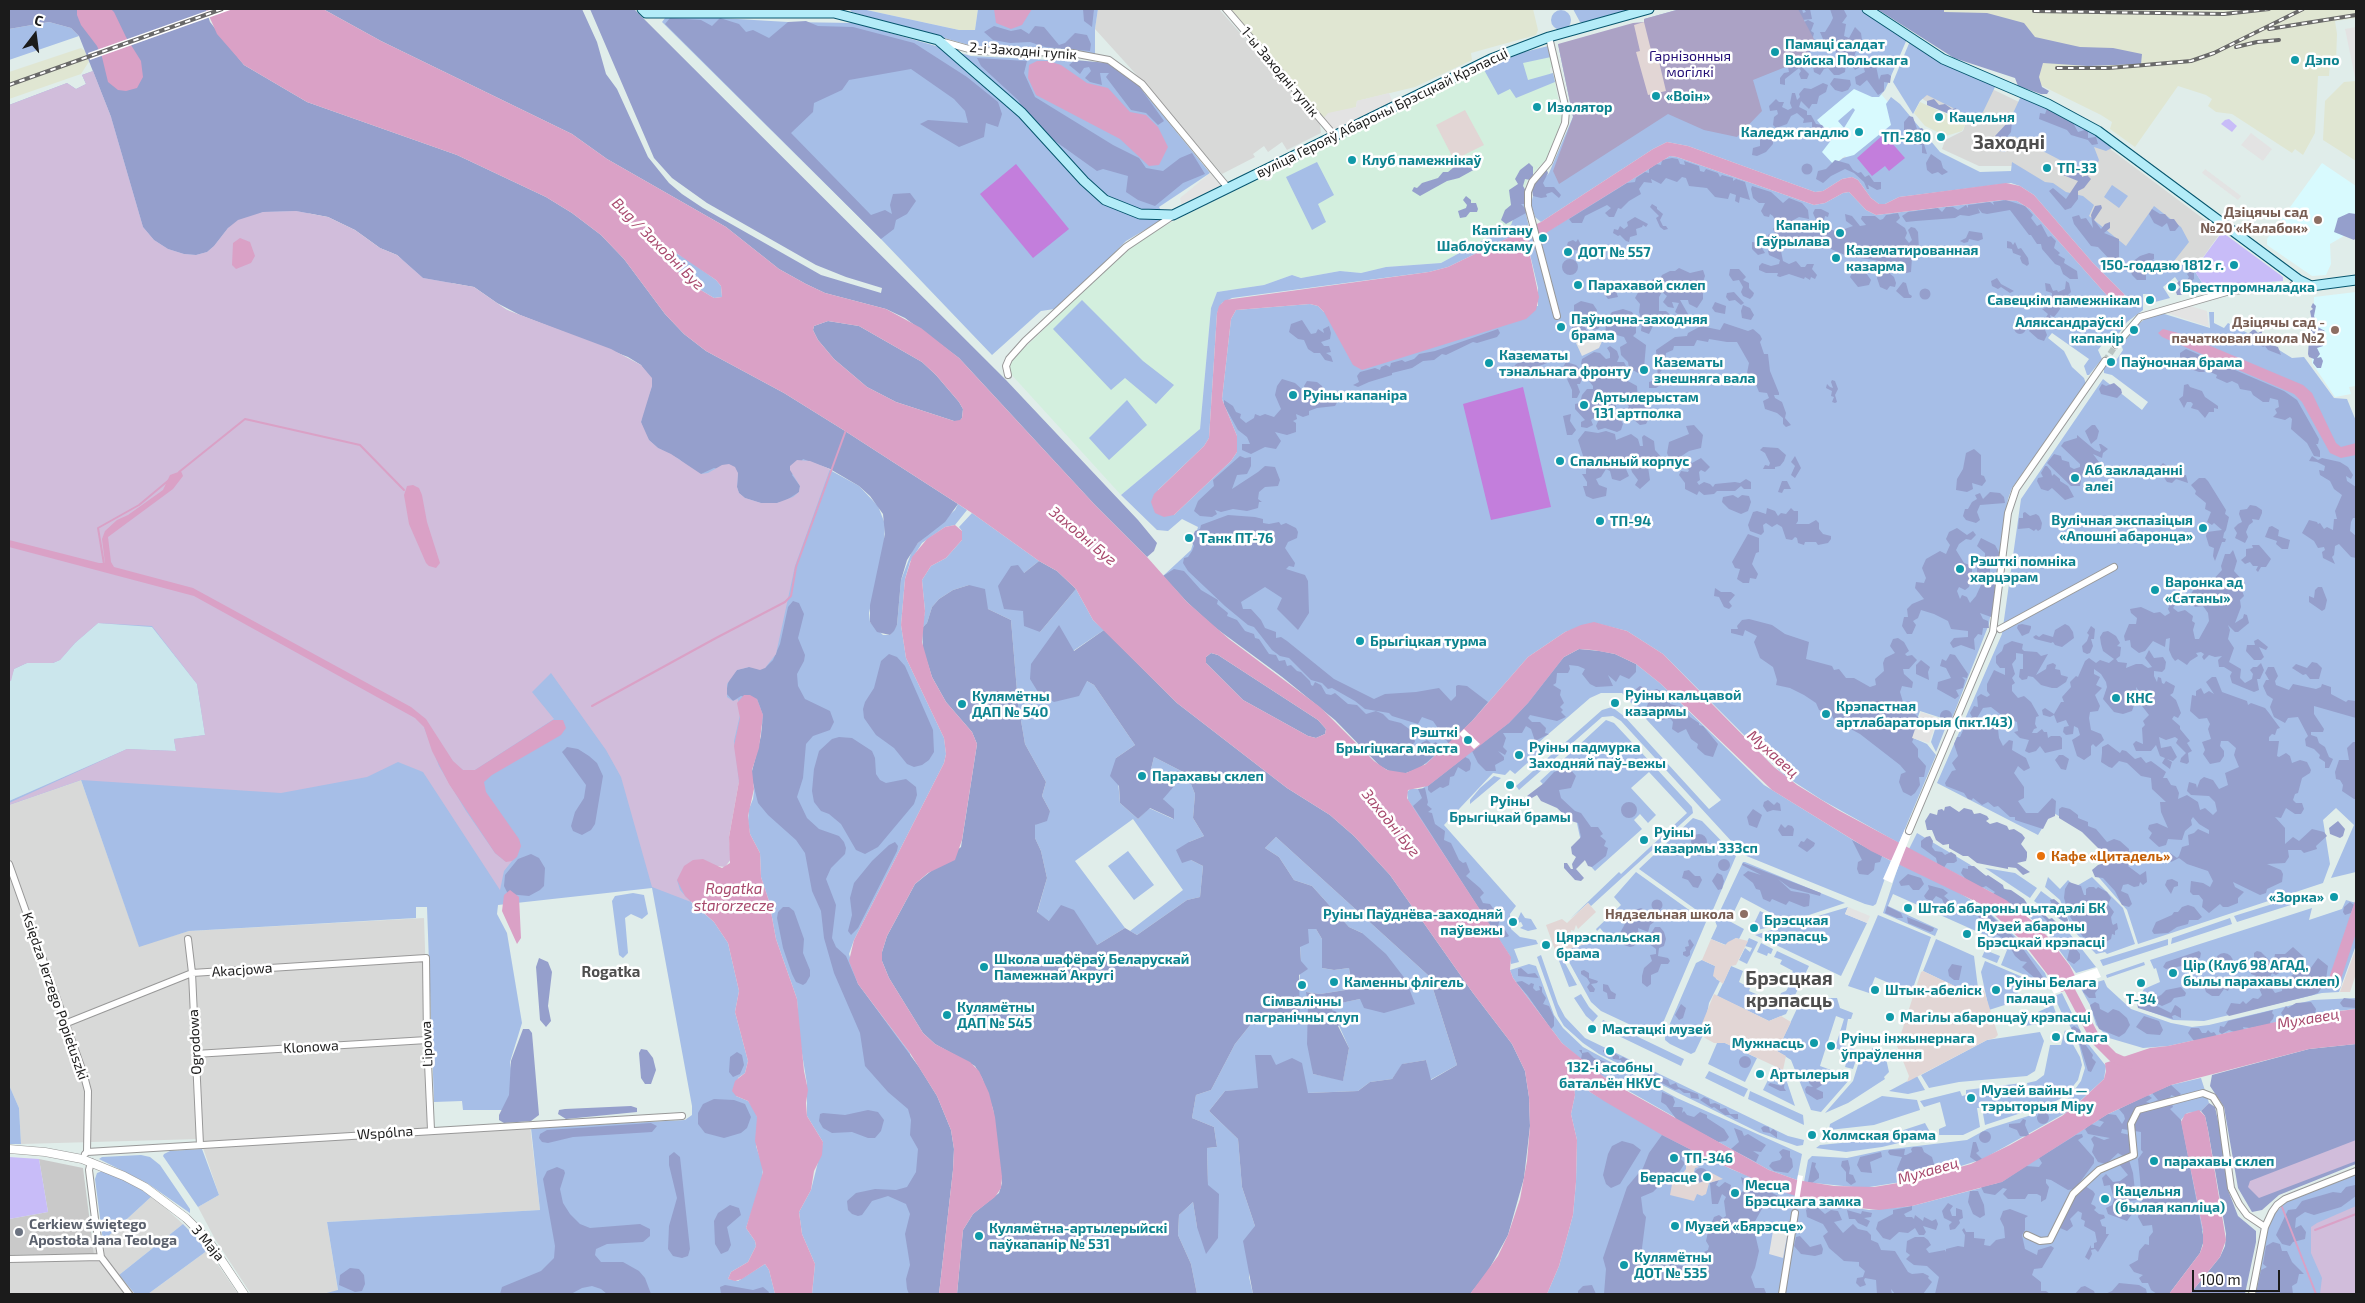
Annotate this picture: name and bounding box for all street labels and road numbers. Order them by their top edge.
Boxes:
street label: 1-ы Заходні тупік [1238,24,1322,120]
street label: 2-і Заходні тупік [969,39,1077,63]
street label: вуліца Герояў Абароны Брэсцкай Крэпасці [1254,45,1510,181]
street label: Księdza Jerzego Popiełuszki [18,910,92,1082]
street label: Akacjowa [211,959,273,981]
street label: Ogrodowa [185,1009,205,1075]
street label: Lipowa [418,1021,436,1067]
street label: Klonowa [283,1037,339,1057]
street label: Wspólna [356,1123,414,1143]
street label: 3 Maja [188,1221,228,1265]

